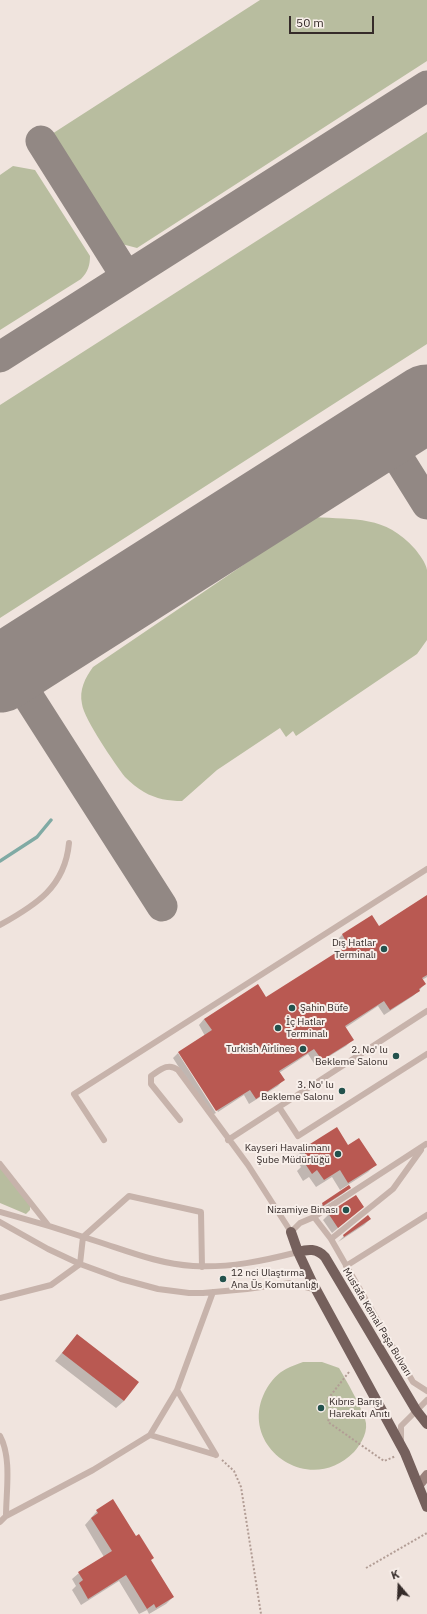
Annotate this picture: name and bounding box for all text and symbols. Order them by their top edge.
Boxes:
scale bar [291,8,376,34]
text: 50 m [296,15,324,30]
place label: Dış Hatlar Terminalı [332,937,376,960]
marker: Dış Hatlar Terminalı [379,944,389,954]
place label: Şahin Büfe [300,1002,348,1014]
marker: Şahin Büfe [287,1003,297,1013]
place label: İç Hatlar Terminalı [286,1016,328,1040]
marker: İç Hatlar Terminalı [273,1023,283,1033]
place label: Turkish Airlines [226,1043,295,1055]
marker: Turkish Airlines [298,1044,308,1054]
place label: 2. No' lu Bekleme Salonu [315,1044,388,1068]
marker: 2. No' lu Bekleme Salonu [391,1051,401,1061]
place label: 3. No' lu Bekleme Salonu [261,1079,334,1102]
marker: 3. No' lu Bekleme Salonu [337,1086,347,1096]
place label: Kayseri Havalimanı Şube Müdürlüğü [245,1142,330,1166]
marker: Kayseri Havalimanı Şube Müdürlüğü [333,1149,343,1159]
place label: Nizamiye Binası [267,1204,338,1216]
marker: Nizamiye Binası [341,1205,351,1215]
street label: Mustafa Kemal Paşa Bulvarı [340,1266,414,1378]
place label: 12 nci Ulaştırma Ana Üs Komutanlığı [231,1267,318,1290]
marker: 12 nci Ulaştırma Ana Üs Komutanlığı [218,1274,228,1284]
place label: Kıbrıs Barışı Harekatı Anıtı [329,1396,390,1420]
marker: Kıbrıs Barışı Harekatı Anıtı [316,1403,326,1413]
north arrow [379,1566,419,1606]
text: K [389,1567,401,1583]

